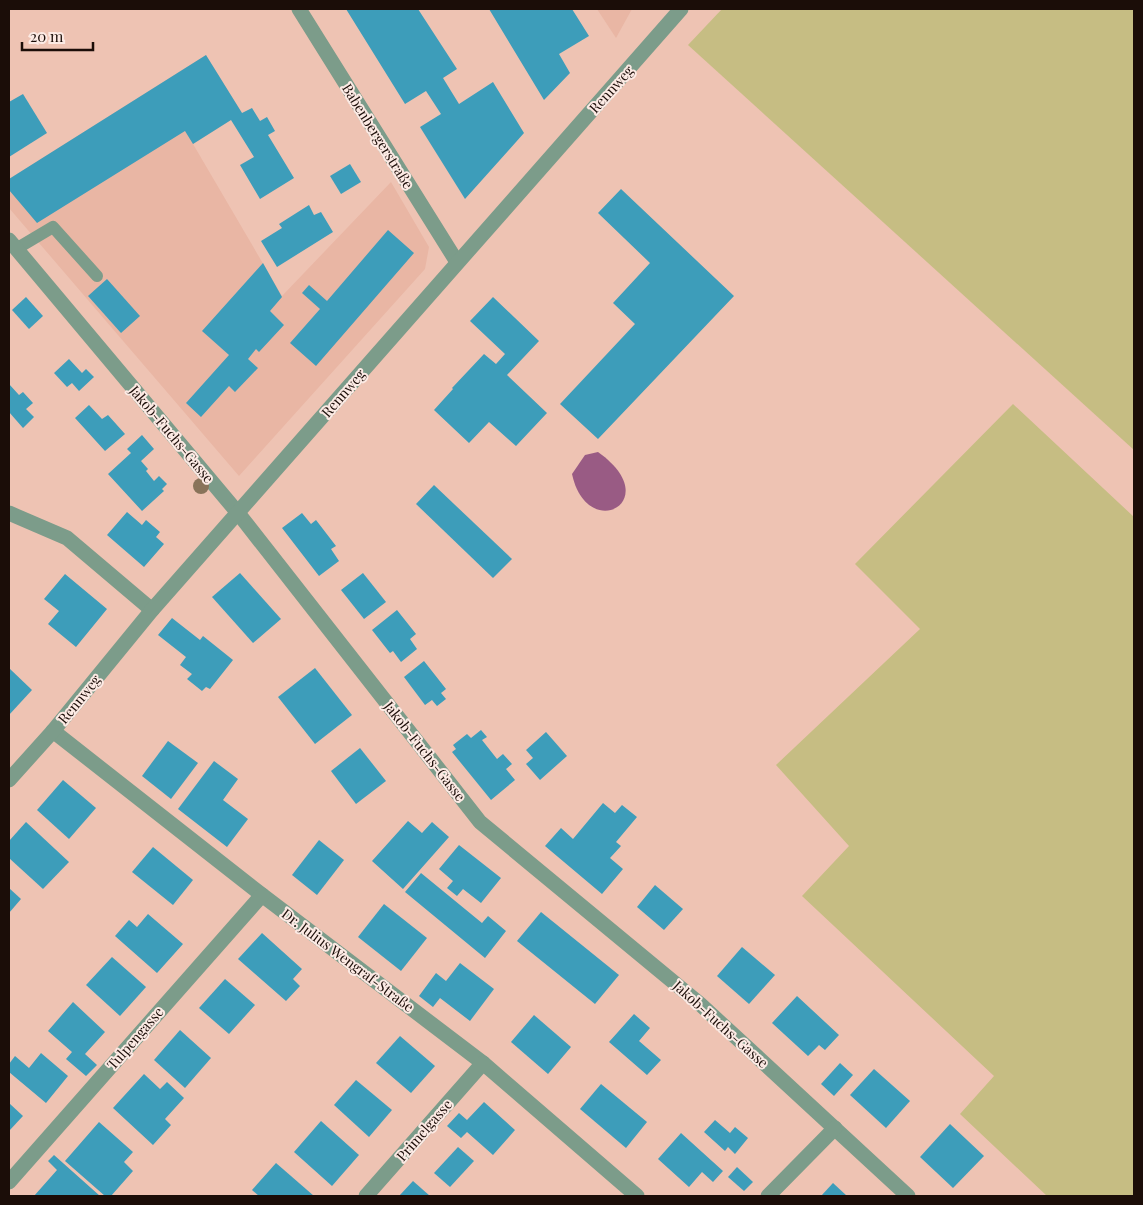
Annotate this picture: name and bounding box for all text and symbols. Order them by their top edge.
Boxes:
scale bar [22,20,94,52]
text: 20 m [30,26,64,46]
street label: Rennweg [585,61,638,117]
street label: Babenbergerstraße [338,80,418,192]
street label: Rennweg [317,364,370,421]
street label: Jakob-Fuchs-Gasse [125,380,218,487]
street label: Rennweg [53,670,105,727]
street label: Jakob-Fuchs-Gasse [379,696,470,805]
street label: Dr. Julius Wengraf-Straße [278,904,418,1016]
street label: Jakob-Fuchs-Gasse [669,976,773,1072]
street label: Tulpengasse [103,1003,167,1073]
street label: Primelgasse [392,1095,456,1165]

